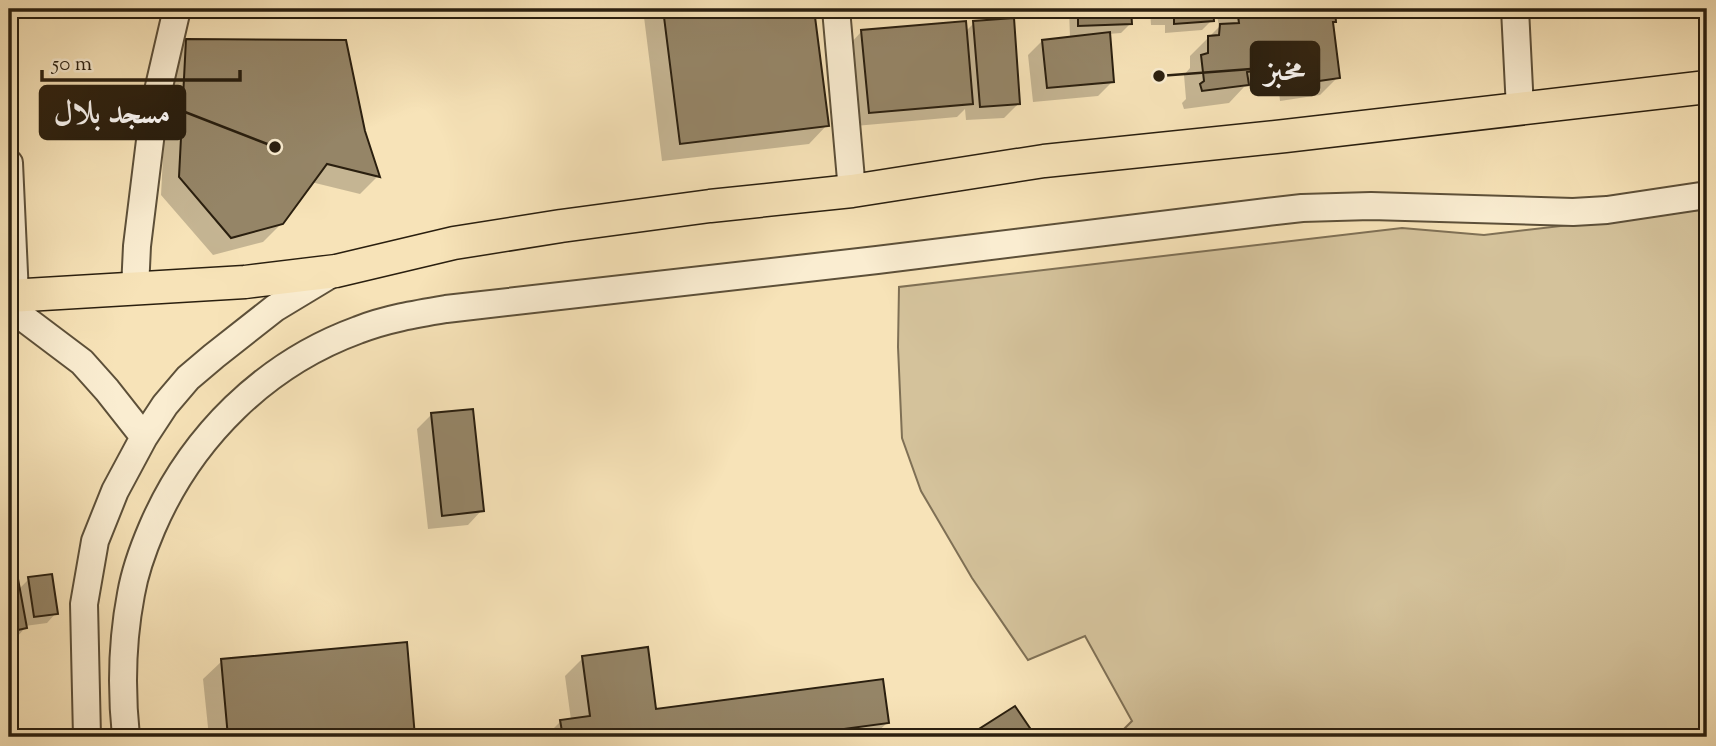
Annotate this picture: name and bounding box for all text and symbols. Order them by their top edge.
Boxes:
scale bar [42,38,240,82]
callout: مخبز [1251,42,1319,95]
text: مخبز [1261,49,1306,95]
text: 50 m [51,50,92,80]
callout: مسجد بلال [40,86,185,139]
text: مسجد بلال [53,92,171,138]

